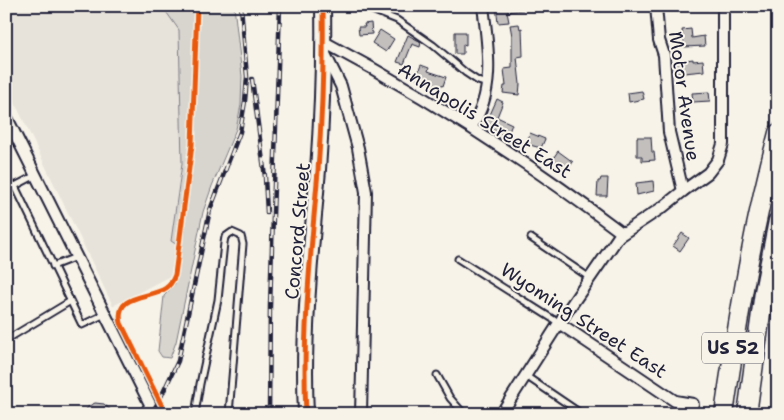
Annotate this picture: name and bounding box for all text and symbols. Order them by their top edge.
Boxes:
street label: Motor Avenue [663,29,706,163]
street label: Annapolis Street East [393,57,576,184]
street label: Concord Street [279,162,316,301]
street label: Wyoming Street East [496,257,672,384]
road number: US 52 [702,332,764,363]

